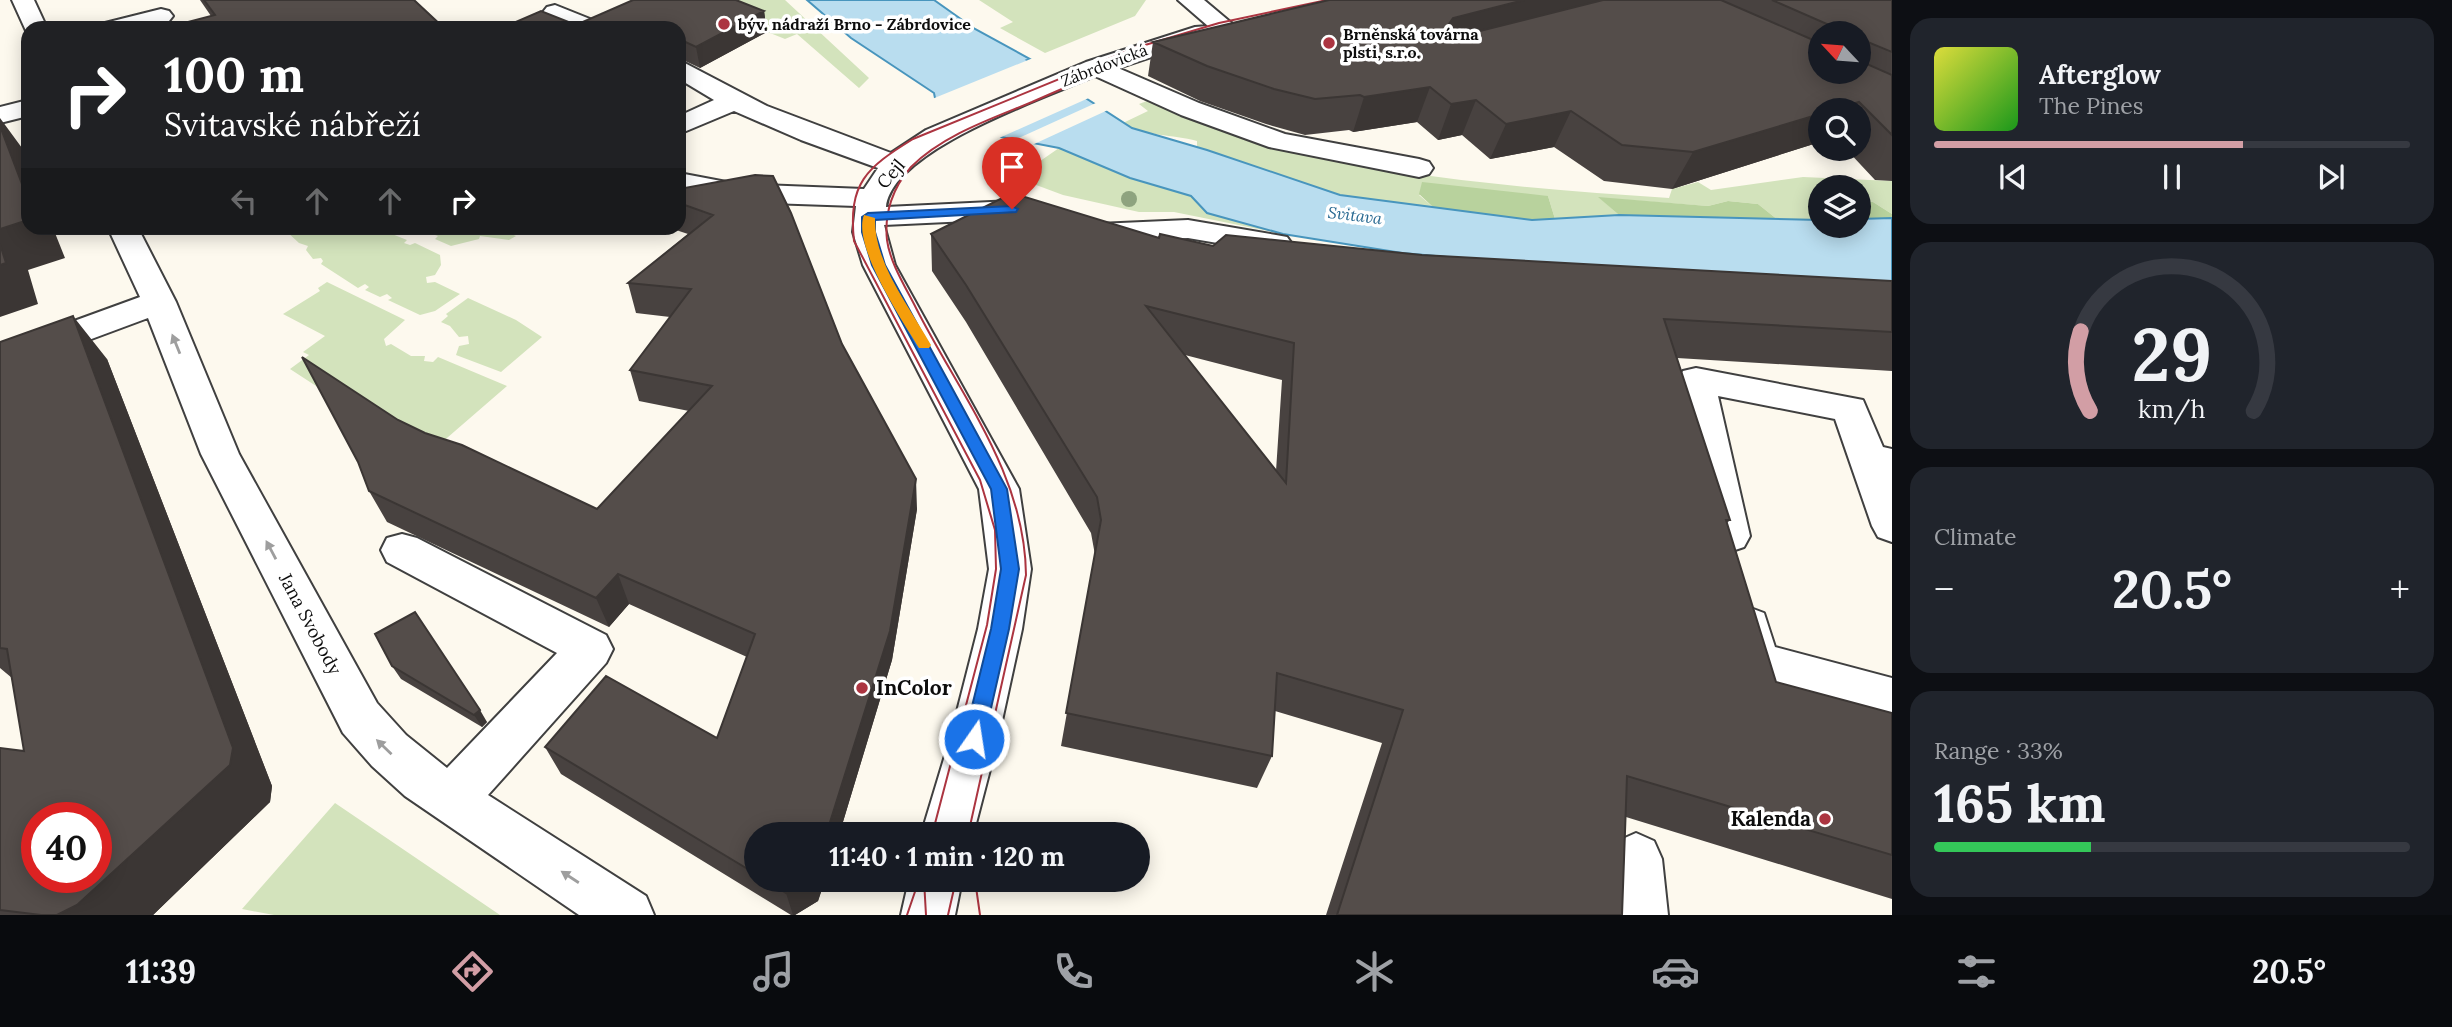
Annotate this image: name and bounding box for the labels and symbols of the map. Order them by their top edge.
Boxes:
place label: býv. nádraží Brno - Zábrdovice [737,14,971,34]
marker: býv. nádraží Brno - Zábrdovice [716,16,732,32]
north arrow [1808,21,1871,84]
place label: Brněnská továrna plsti, s.r.o. [1343,24,1479,62]
marker: Brněnská továrna plsti, s.r.o. [1321,35,1337,51]
street label: Zábrdovická [1058,39,1150,91]
pin [982,137,1042,209]
street label: Cejl [872,154,910,193]
water label: Svitava [1327,202,1383,228]
one-way arrow [171,333,182,354]
one-way arrow [265,540,277,560]
street label: Jana Svobody [274,568,347,679]
place label: InColor [876,674,952,701]
marker: InColor [854,680,870,696]
position arrow [937,702,1011,776]
one-way arrow [376,739,393,755]
speed limit sign: 40 [21,802,112,893]
place label: Kalenda [1730,805,1811,832]
marker: Kalenda [1817,811,1833,827]
one-way arrow [560,871,579,884]

